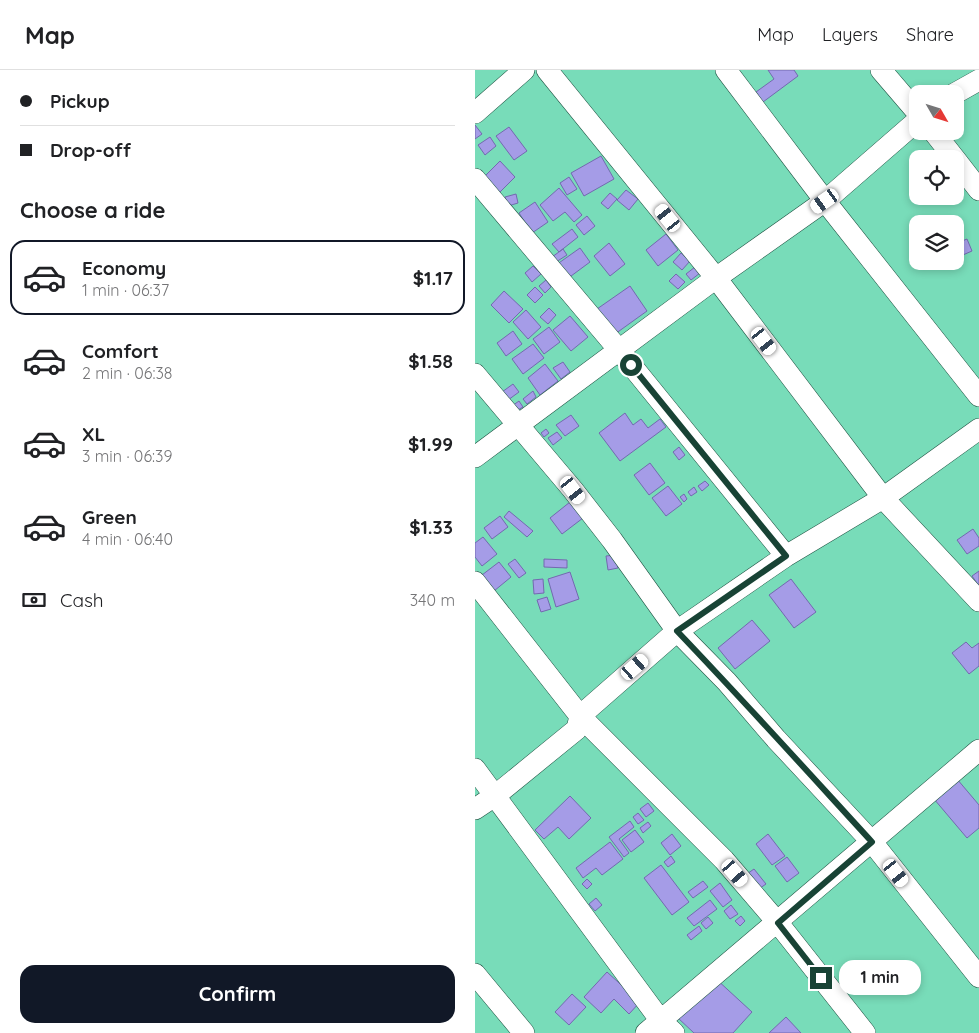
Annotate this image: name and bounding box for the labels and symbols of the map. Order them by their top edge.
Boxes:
north arrow [909,85,964,140]
car [808,186,841,216]
car [652,202,683,234]
car [748,325,779,357]
route start [620,354,642,376]
car [557,474,588,506]
car [618,651,651,683]
car [719,857,750,889]
car [880,857,911,889]
callout: 1 min [839,960,921,996]
route end [810,967,832,989]

